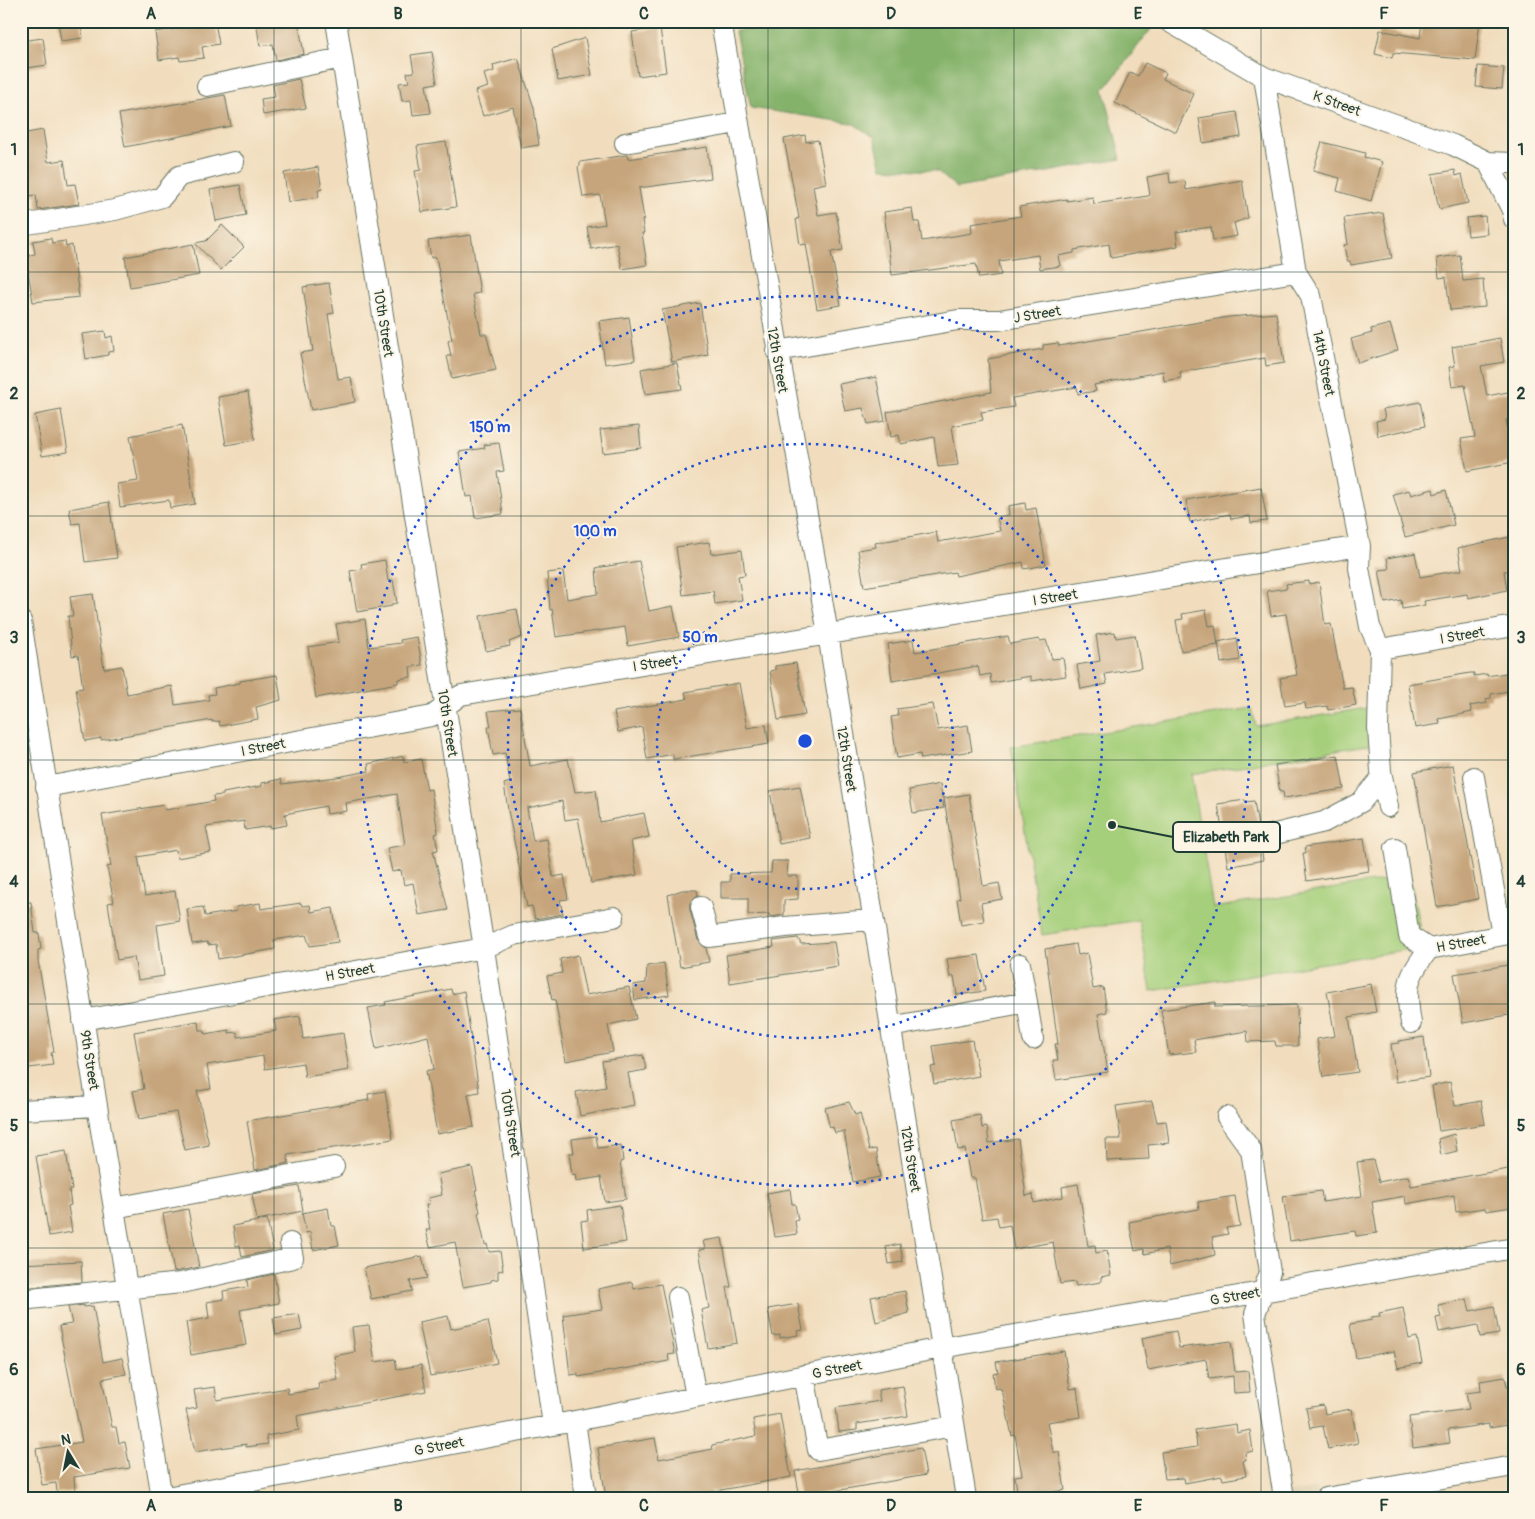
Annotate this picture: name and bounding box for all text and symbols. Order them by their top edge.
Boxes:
text: A [146,4,157,24]
text: B [393,4,403,24]
text: C [639,4,649,24]
text: D [886,4,896,24]
text: E [1134,4,1143,24]
text: F [1379,4,1389,24]
street label: K Street [1311,87,1363,120]
text: 1 [11,140,17,160]
text: 1 [1518,140,1524,160]
street label: 10th Street [370,288,397,358]
street label: J Street [1012,302,1062,327]
street label: 12th Street [763,326,792,395]
street label: 14th Street [1309,329,1338,398]
text: 2 [10,384,19,404]
text: 2 [1517,384,1526,404]
text: 150 m [470,418,510,437]
text: 100 m [574,522,616,541]
street label: I Street [1032,586,1079,609]
street label: I Street [1438,623,1486,648]
text: 3 [10,628,19,648]
text: 50 m [683,628,717,647]
text: 3 [1517,628,1526,648]
street label: I Street [632,652,679,675]
street label: 10th Street [434,688,461,758]
street label: 12th Street [833,725,860,794]
centre of rings [796,732,814,750]
street label: I Street [239,735,287,760]
callout: Elizabeth Park [1173,822,1280,852]
text: Elizabeth Park [1183,828,1270,847]
text: 4 [9,872,19,892]
text: 4 [1516,872,1526,892]
street label: H Street [1435,931,1487,956]
street label: H Street [324,960,376,985]
street label: 9th Street [76,1029,103,1092]
street label: 10th Street [497,1088,524,1158]
text: 5 [10,1116,19,1136]
text: 5 [1517,1116,1526,1136]
street label: 12th Street [897,1125,924,1194]
street label: G Street [1209,1284,1262,1309]
street label: G Street [811,1356,864,1383]
text: 6 [9,1360,19,1380]
text: 6 [1516,1360,1526,1380]
north arrow [42,1426,92,1476]
text: N [60,1430,72,1449]
street label: G Street [413,1433,466,1460]
text: A [146,1496,157,1516]
text: B [393,1496,403,1516]
text: C [639,1496,649,1516]
text: D [886,1496,896,1516]
text: E [1134,1496,1143,1516]
text: F [1379,1496,1389,1516]

